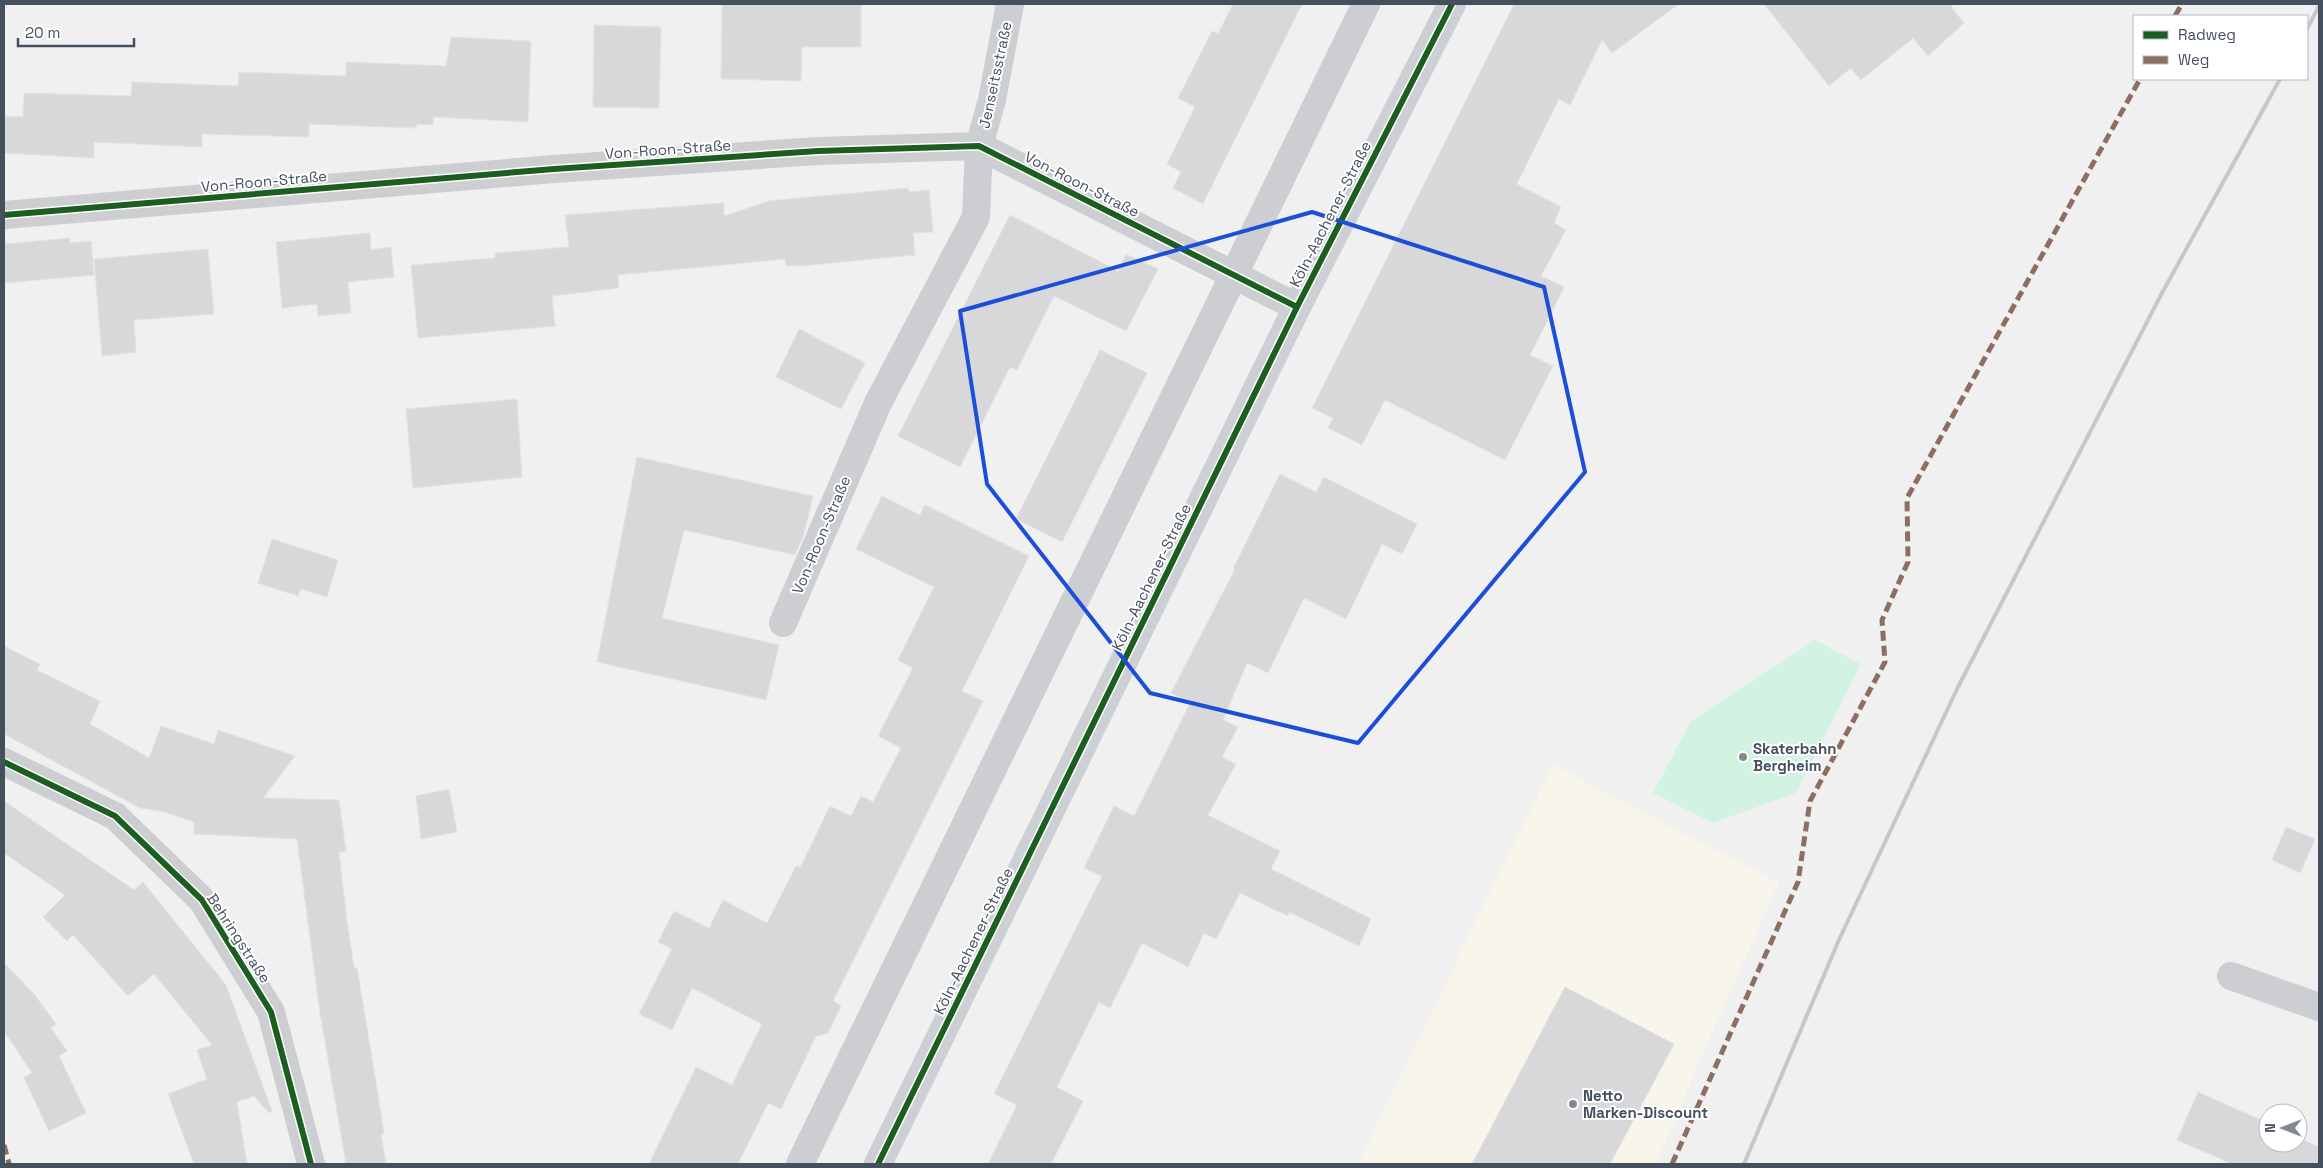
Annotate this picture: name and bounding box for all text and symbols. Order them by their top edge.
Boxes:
scale bar [18,15,134,47]
legend [2133,15,2308,80]
street label: Jenseitsstraße [974,20,1016,130]
text: 20 m [25,23,60,42]
text: Radweg [2178,25,2236,44]
text: Weg [2178,50,2209,69]
street label: Von-Roon-Straße [604,135,732,163]
street label: Köln-Aachener-Straße [1285,138,1375,290]
street label: Von-Roon-Straße [1021,147,1143,221]
street label: Von-Roon-Straße [200,166,328,196]
street label: Von-Roon-Straße [788,473,854,597]
street label: Köln-Aachener-Straße [1107,500,1195,654]
place label: Skaterbahn Bergheim [1753,739,1836,775]
marker: Skaterbahn Bergheim [1737,751,1749,763]
street label: Köln-Aachener-Straße [929,864,1017,1018]
street label: Behringstraße [203,890,275,987]
place label: Netto Marken-Discount [1583,1086,1708,1122]
marker: Netto Marken-Discount [1567,1098,1579,1110]
north arrow [2258,1103,2308,1153]
text: N [2261,1123,2279,1133]

